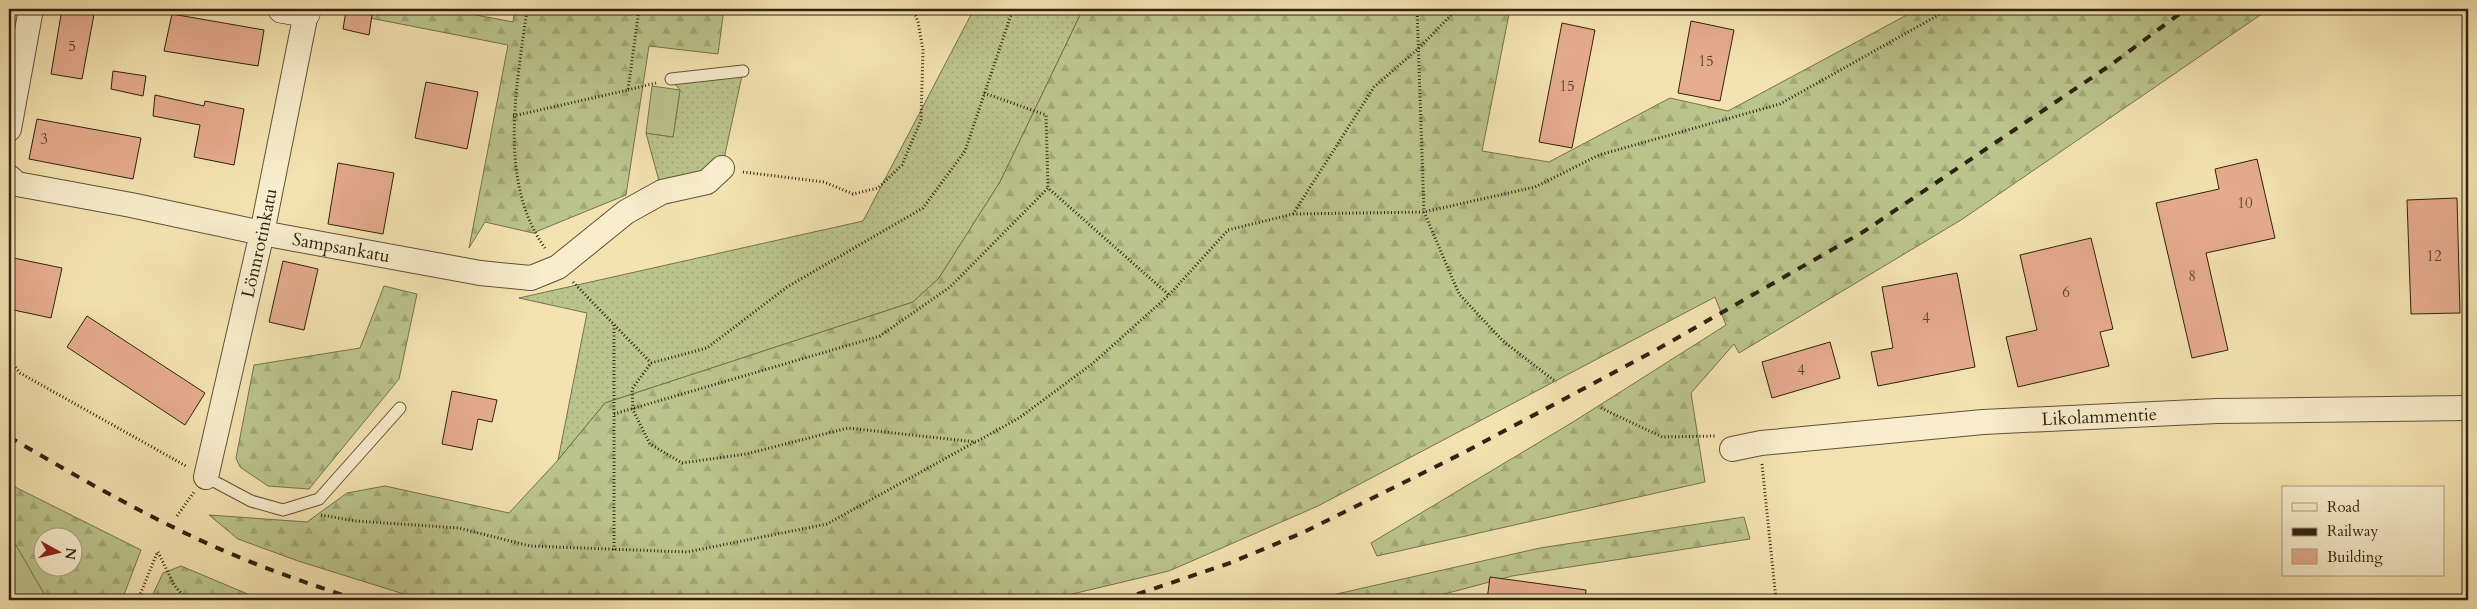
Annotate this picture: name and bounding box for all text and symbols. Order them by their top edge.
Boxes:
house number: 5 [68,36,76,56]
house number: 15 [1698,51,1714,71]
house number: 15 [1559,76,1575,96]
house number: 3 [40,129,48,149]
street label: Lönnrotinkatu [236,186,284,300]
house number: 10 [2237,193,2253,213]
street label: Sampsankatu [290,227,392,269]
house number: 12 [2426,246,2442,266]
house number: 8 [2188,266,2196,286]
house number: 6 [2062,282,2070,302]
house number: 4 [1922,308,1930,328]
house number: 4 [1797,360,1805,380]
street label: Likolammentie [2041,402,2158,432]
legend [2282,486,2444,576]
text: Road [2327,497,2360,517]
text: Railway [2327,521,2378,541]
north arrow [32,526,82,576]
text: N [60,546,81,561]
text: Building [2327,547,2383,567]

